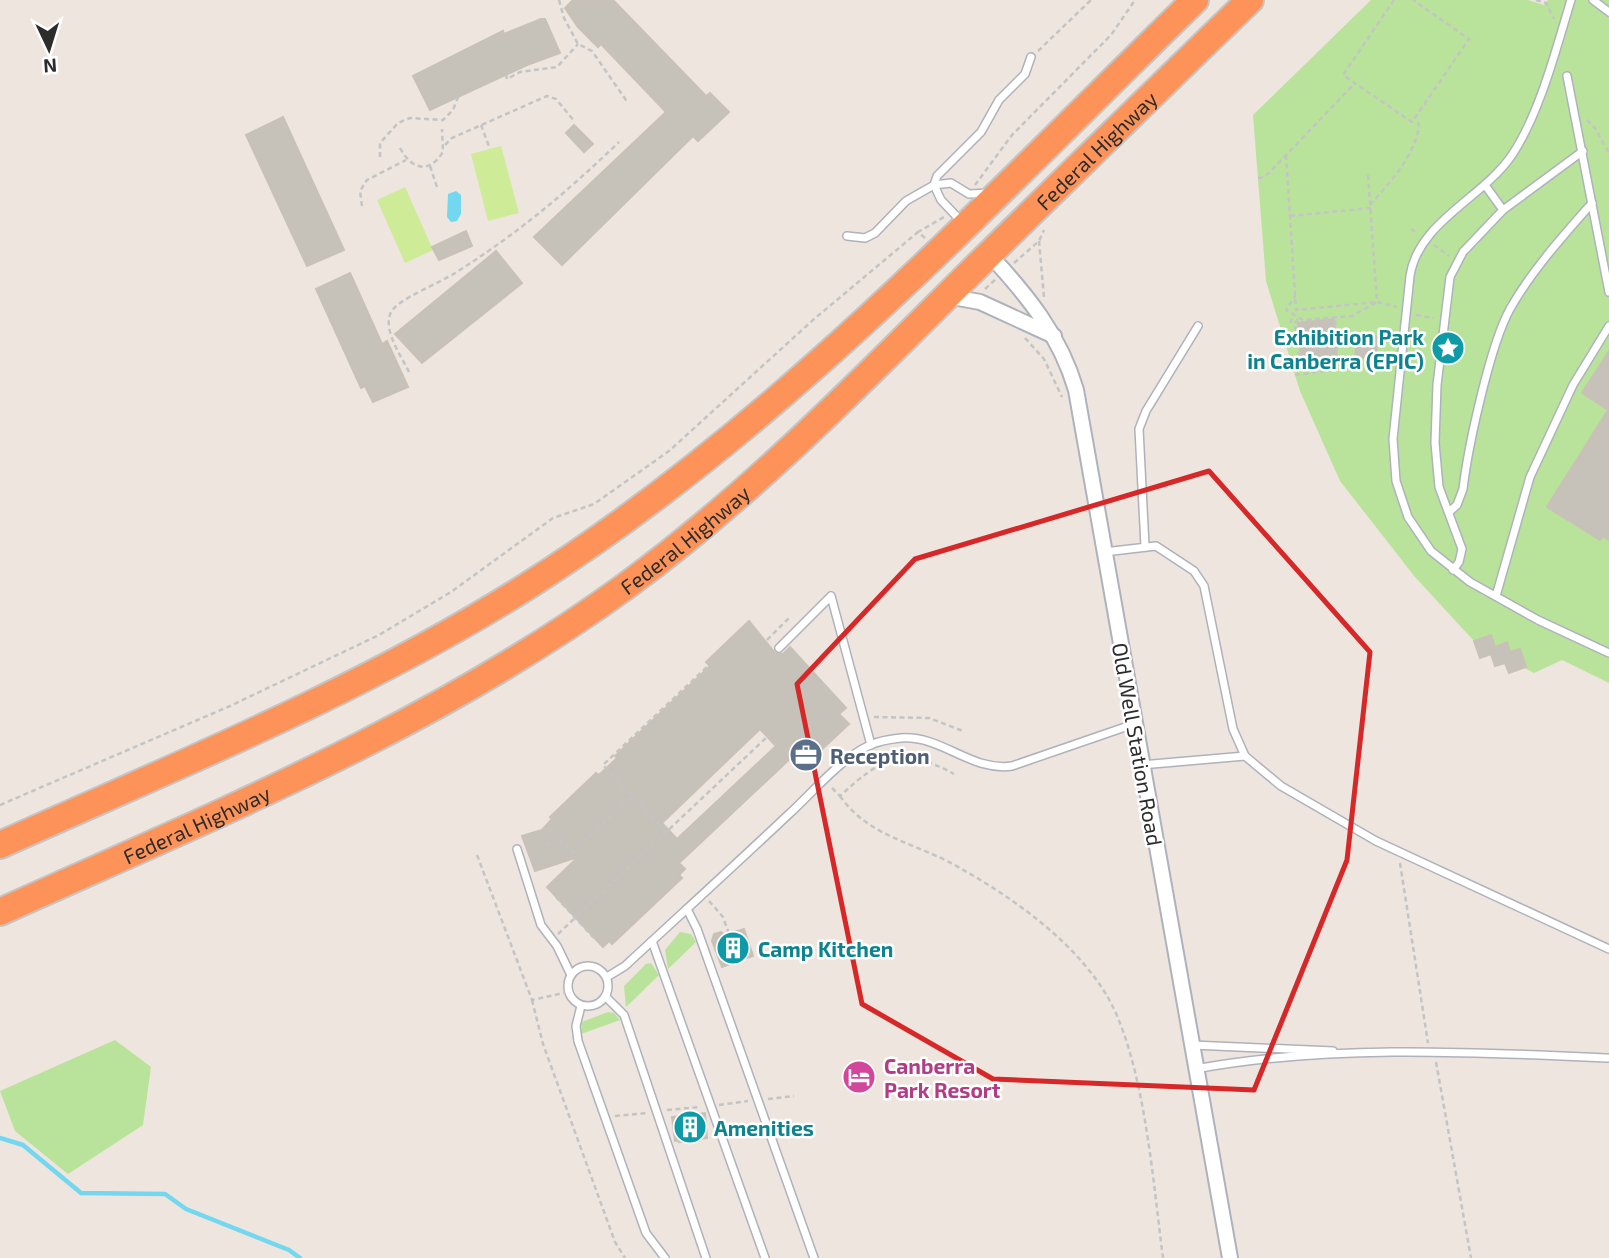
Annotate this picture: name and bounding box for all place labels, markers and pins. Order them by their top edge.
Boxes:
place label: Exhibition Park in Canberra (EPIC) [1247,324,1424,373]
place icon: Exhibition Park in Canberra (EPIC) [1429,329,1467,367]
office icon: Reception [787,736,825,774]
place label: Reception [830,743,930,768]
building icon: Camp Kitchen [714,929,752,967]
place label: Camp Kitchen [758,936,893,961]
place label: Canberra Park Resort [884,1053,1001,1102]
hotel icon: Canberra Park Resort [840,1058,878,1096]
building icon: Amenities [671,1108,709,1146]
place label: Amenities [714,1115,814,1140]

